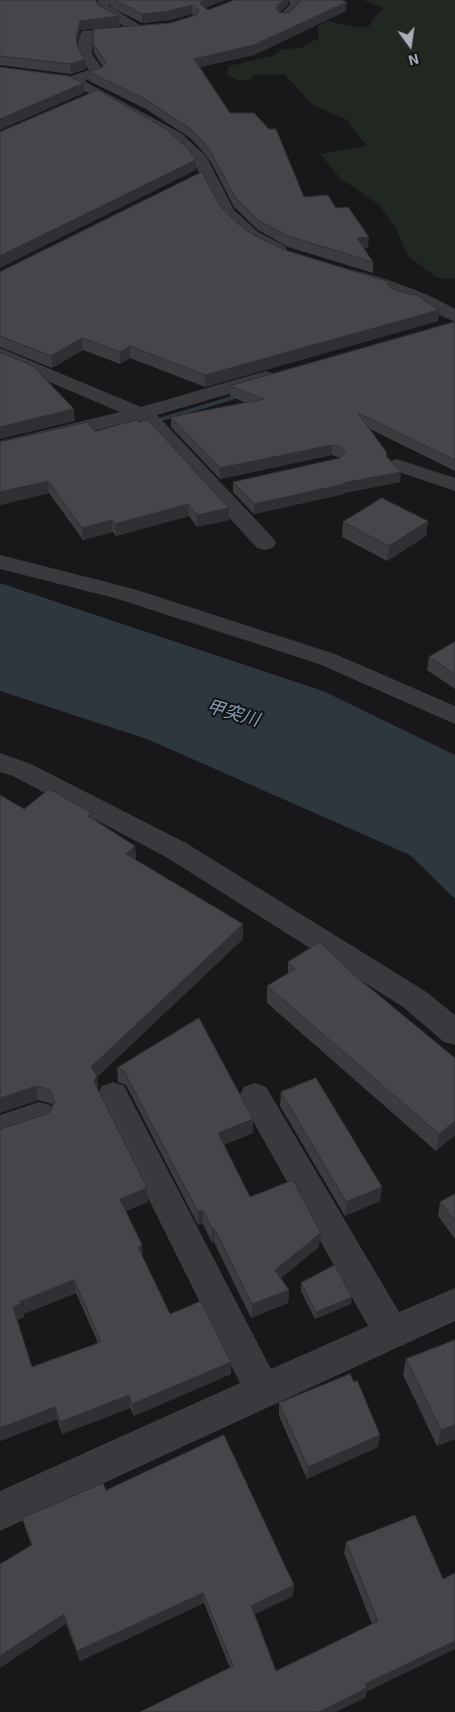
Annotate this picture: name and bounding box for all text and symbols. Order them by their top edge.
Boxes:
north arrow [385,20,435,70]
text: N [407,51,421,70]
water label: 甲突川 [204,695,262,731]

